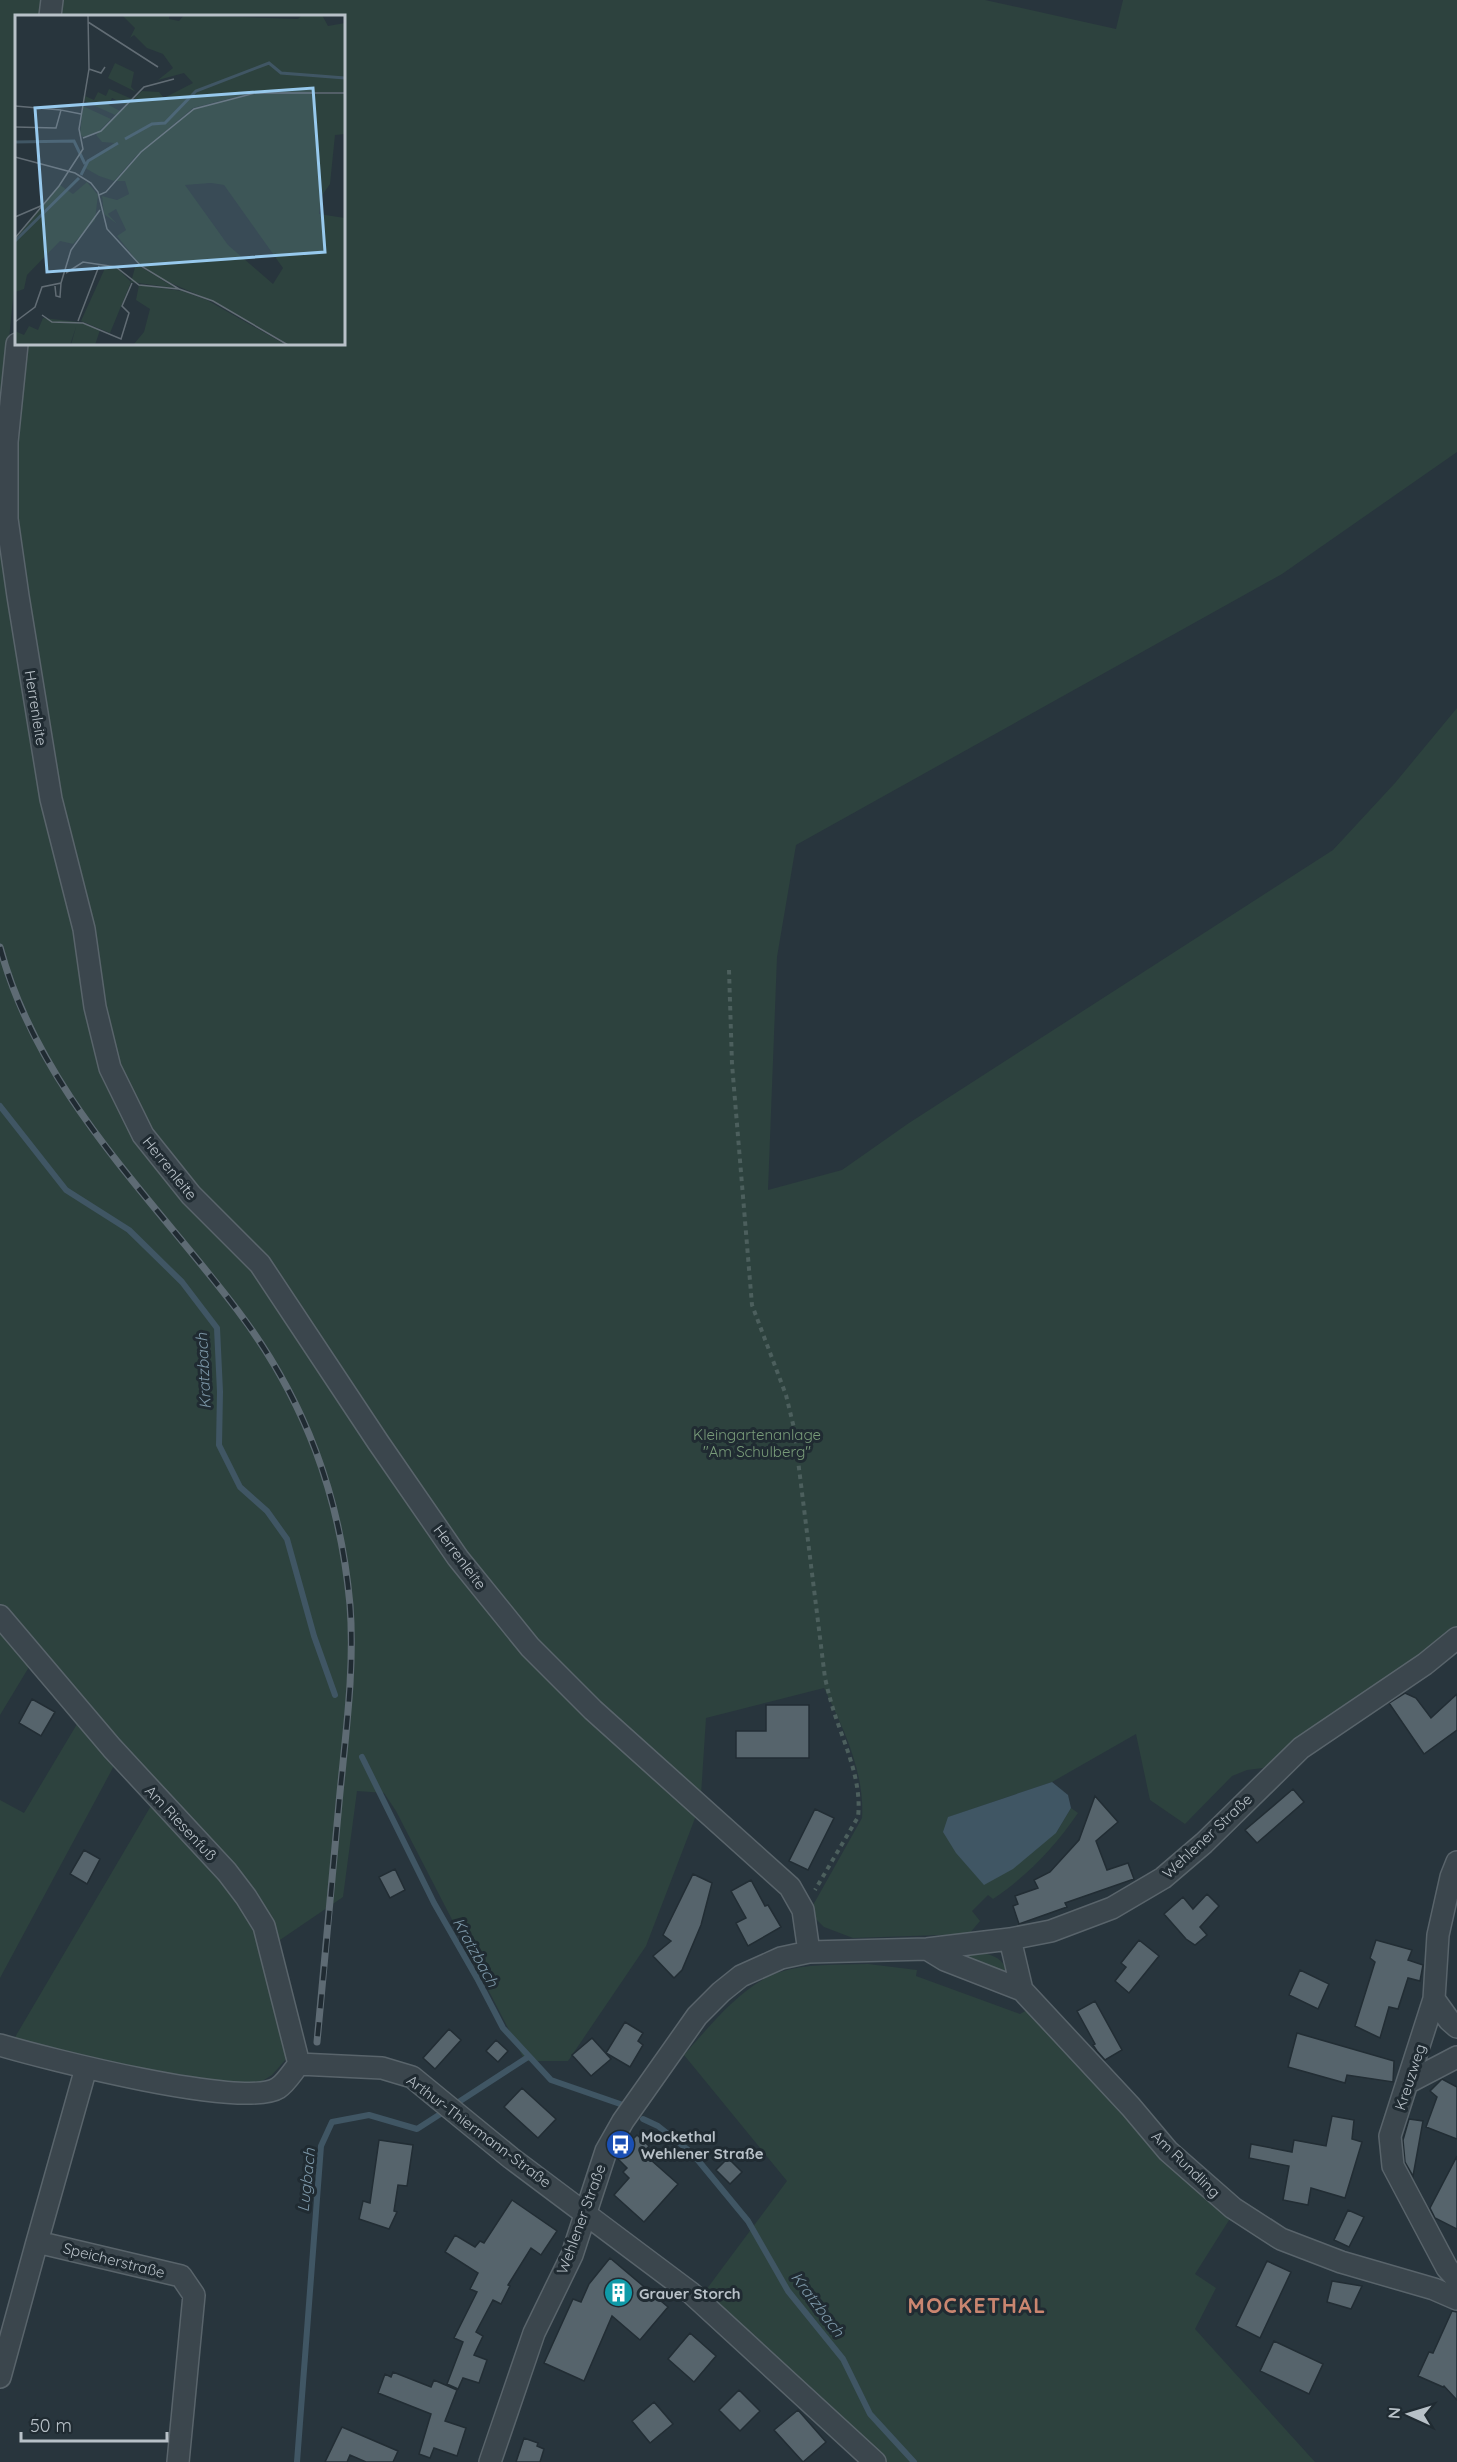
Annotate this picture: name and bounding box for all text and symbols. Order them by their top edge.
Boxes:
inset map [15,15,345,345]
street label: Herrenleite [21,669,51,747]
street label: Herrenleite [139,1132,201,1204]
water label: Kratzbach [191,1332,215,1410]
park label: Kleingartenanlage "Am Schulberg" [693,1425,821,1461]
street label: Herrenleite [430,1521,490,1593]
street label: Am Riesenfuß [141,1781,221,1865]
street label: Wehlener Straße [1158,1790,1256,1882]
water label: Kratzbach [449,1914,504,1991]
street label: Kreuzweg [1390,2041,1430,2113]
street label: Arthur-Thiermann-Straße [403,2070,555,2192]
street label: Am Rundling [1148,2126,1224,2202]
place label: Mockethal Wehlener Straße [641,2127,764,2163]
bus stop icon: Mockethal Wehlener Straße [604,2129,636,2161]
water label: Lugbach [293,2146,319,2213]
street label: Wehlener Straße [552,2161,610,2277]
street label: Speicherstraße [61,2238,167,2282]
water label: Kratzbach [787,2268,849,2341]
building icon: Grauer Storch [602,2277,634,2309]
place label: Grauer Storch [639,2284,741,2303]
district label: MOCKETHAL [907,2292,1047,2318]
north arrow [1379,2384,1439,2444]
scale bar [21,2405,166,2443]
text: N [1384,2406,1404,2420]
text: 50 m [30,2414,72,2437]

